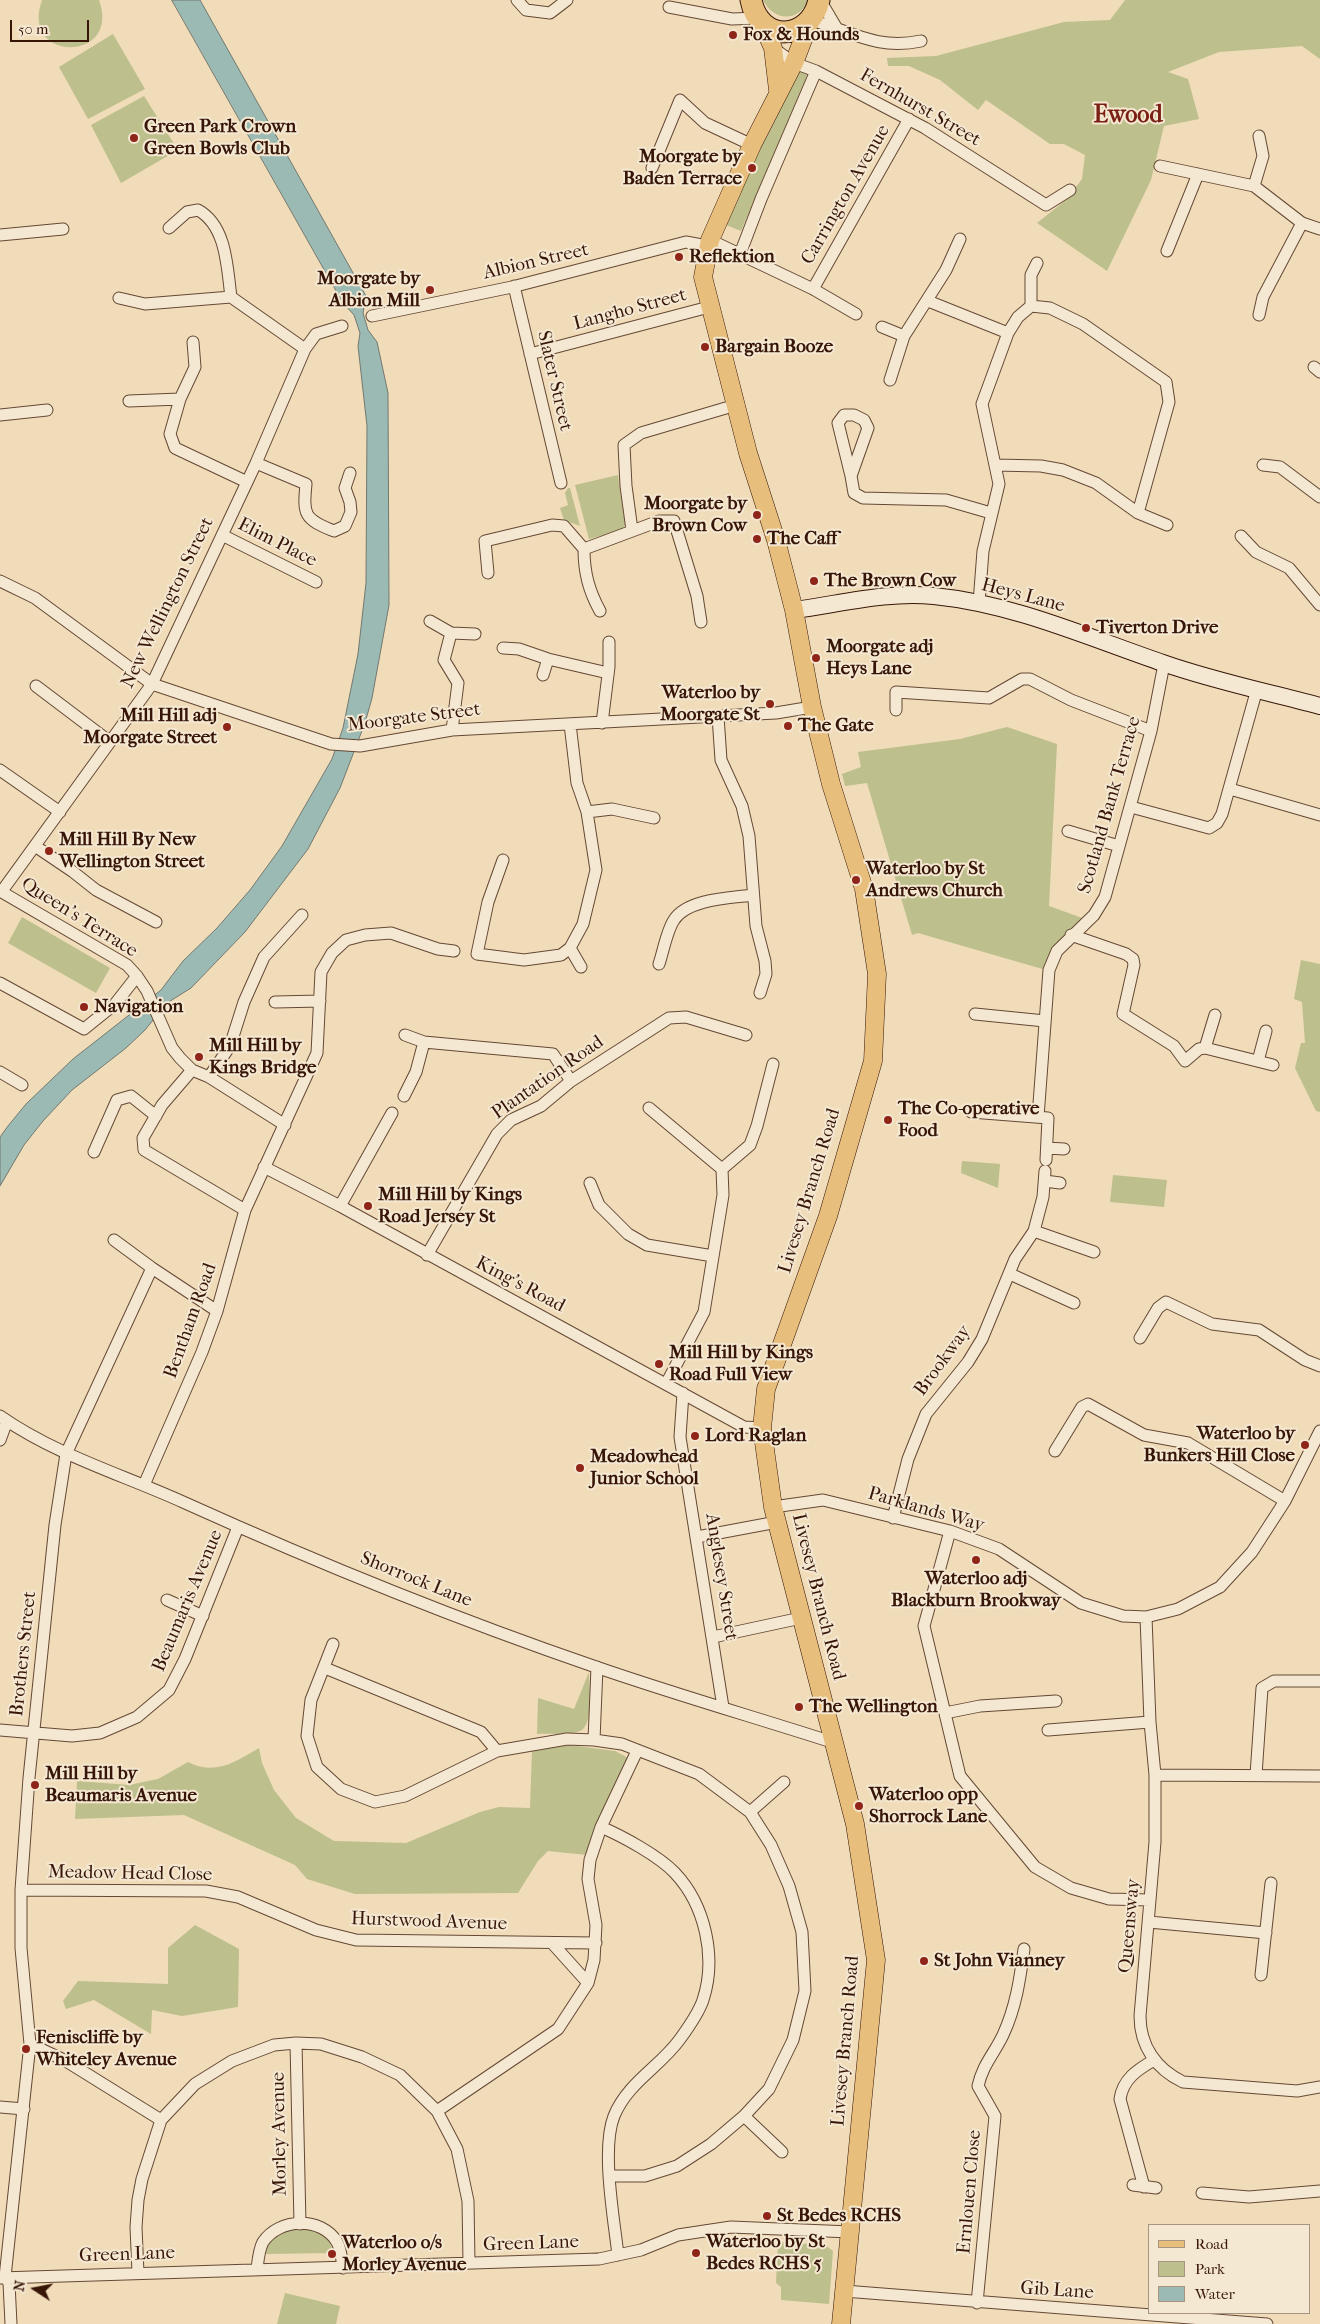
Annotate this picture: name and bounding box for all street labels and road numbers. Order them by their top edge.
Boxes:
street label: Fernhurst Street [855,64,985,152]
street label: Carrington Avenue [797,121,895,269]
street label: Albion Street [481,239,591,285]
street label: Langho Street [571,284,689,336]
street label: Slater Street [531,329,577,433]
street label: Elim Place [234,513,320,573]
street label: New Wellington Street [117,514,219,692]
street label: Heys Lane [979,574,1067,618]
street label: Moorgate Street [346,699,482,737]
street label: Scotland Bank Terrace [1074,714,1146,896]
street label: Queen's Terrace [16,873,142,963]
street label: Plantation Road [488,1031,608,1125]
street label: Livesey Branch Road [774,1106,846,1276]
street label: King's Road [471,1252,569,1318]
street label: Bentham Road [160,1260,222,1382]
street label: Brookway [910,1321,976,1401]
street label: Parklands Way [865,1482,987,1538]
street label: Livesey Branch Road [786,1511,850,1683]
street label: Anglesey Street [700,1512,742,1642]
street label: Beaumaris Avenue [148,1527,228,1675]
street label: Shorrock Lane [357,1547,475,1613]
street label: Brothers Street [6,1590,42,1718]
street label: Meadow Head Close [48,1861,212,1887]
street label: Queensway [1115,1878,1145,1974]
street label: Hurstwood Avenue [351,1908,507,1936]
street label: Livesey Branch Road [827,1955,865,2127]
street label: Morley Avenue [268,2072,292,2196]
street label: Ernlouen Close [953,2129,987,2255]
street label: Green Lane [483,2231,579,2257]
street label: Green Lane [79,2242,175,2268]
street label: Gib Lane [1020,2277,1094,2305]

